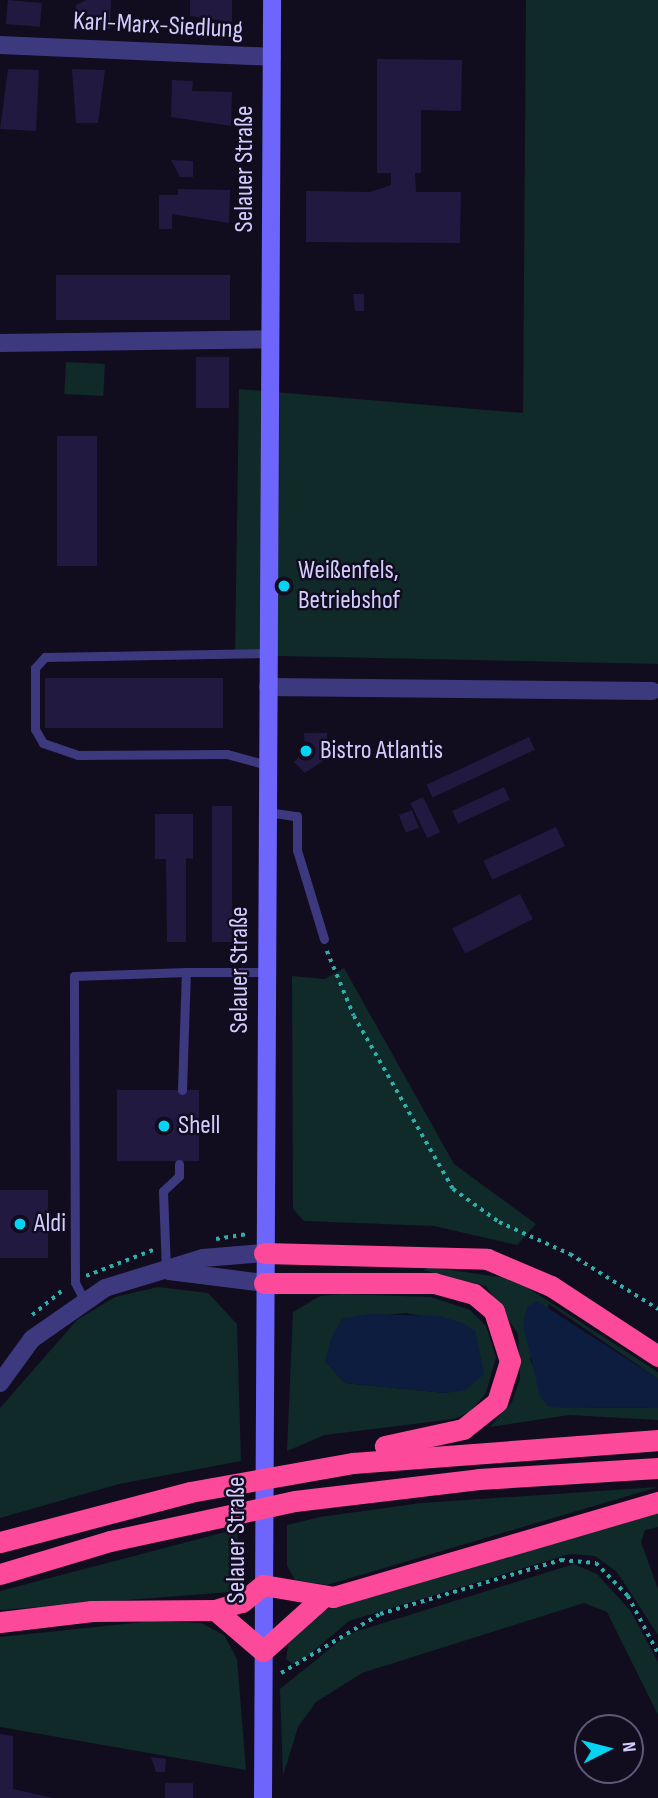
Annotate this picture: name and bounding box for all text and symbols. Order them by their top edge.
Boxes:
street label: Karl-Marx-Siedlung [72,6,244,46]
street label: Selauer Straße [229,106,261,232]
place label: Weißenfels, Betriebshof [298,555,400,616]
marker: Weißenfels, Betriebshof [276,578,292,594]
place label: Bistro Atlantis [320,735,443,767]
marker: Bistro Atlantis [298,743,314,759]
street label: Selauer Straße [224,907,256,1033]
place label: Shell [178,1110,220,1142]
marker: Shell [156,1118,172,1134]
place label: Aldi [34,1208,66,1240]
marker: Aldi [12,1216,28,1232]
street label: Selauer Straße [221,1477,253,1603]
north arrow [574,1714,644,1784]
text: N [616,1741,640,1753]

